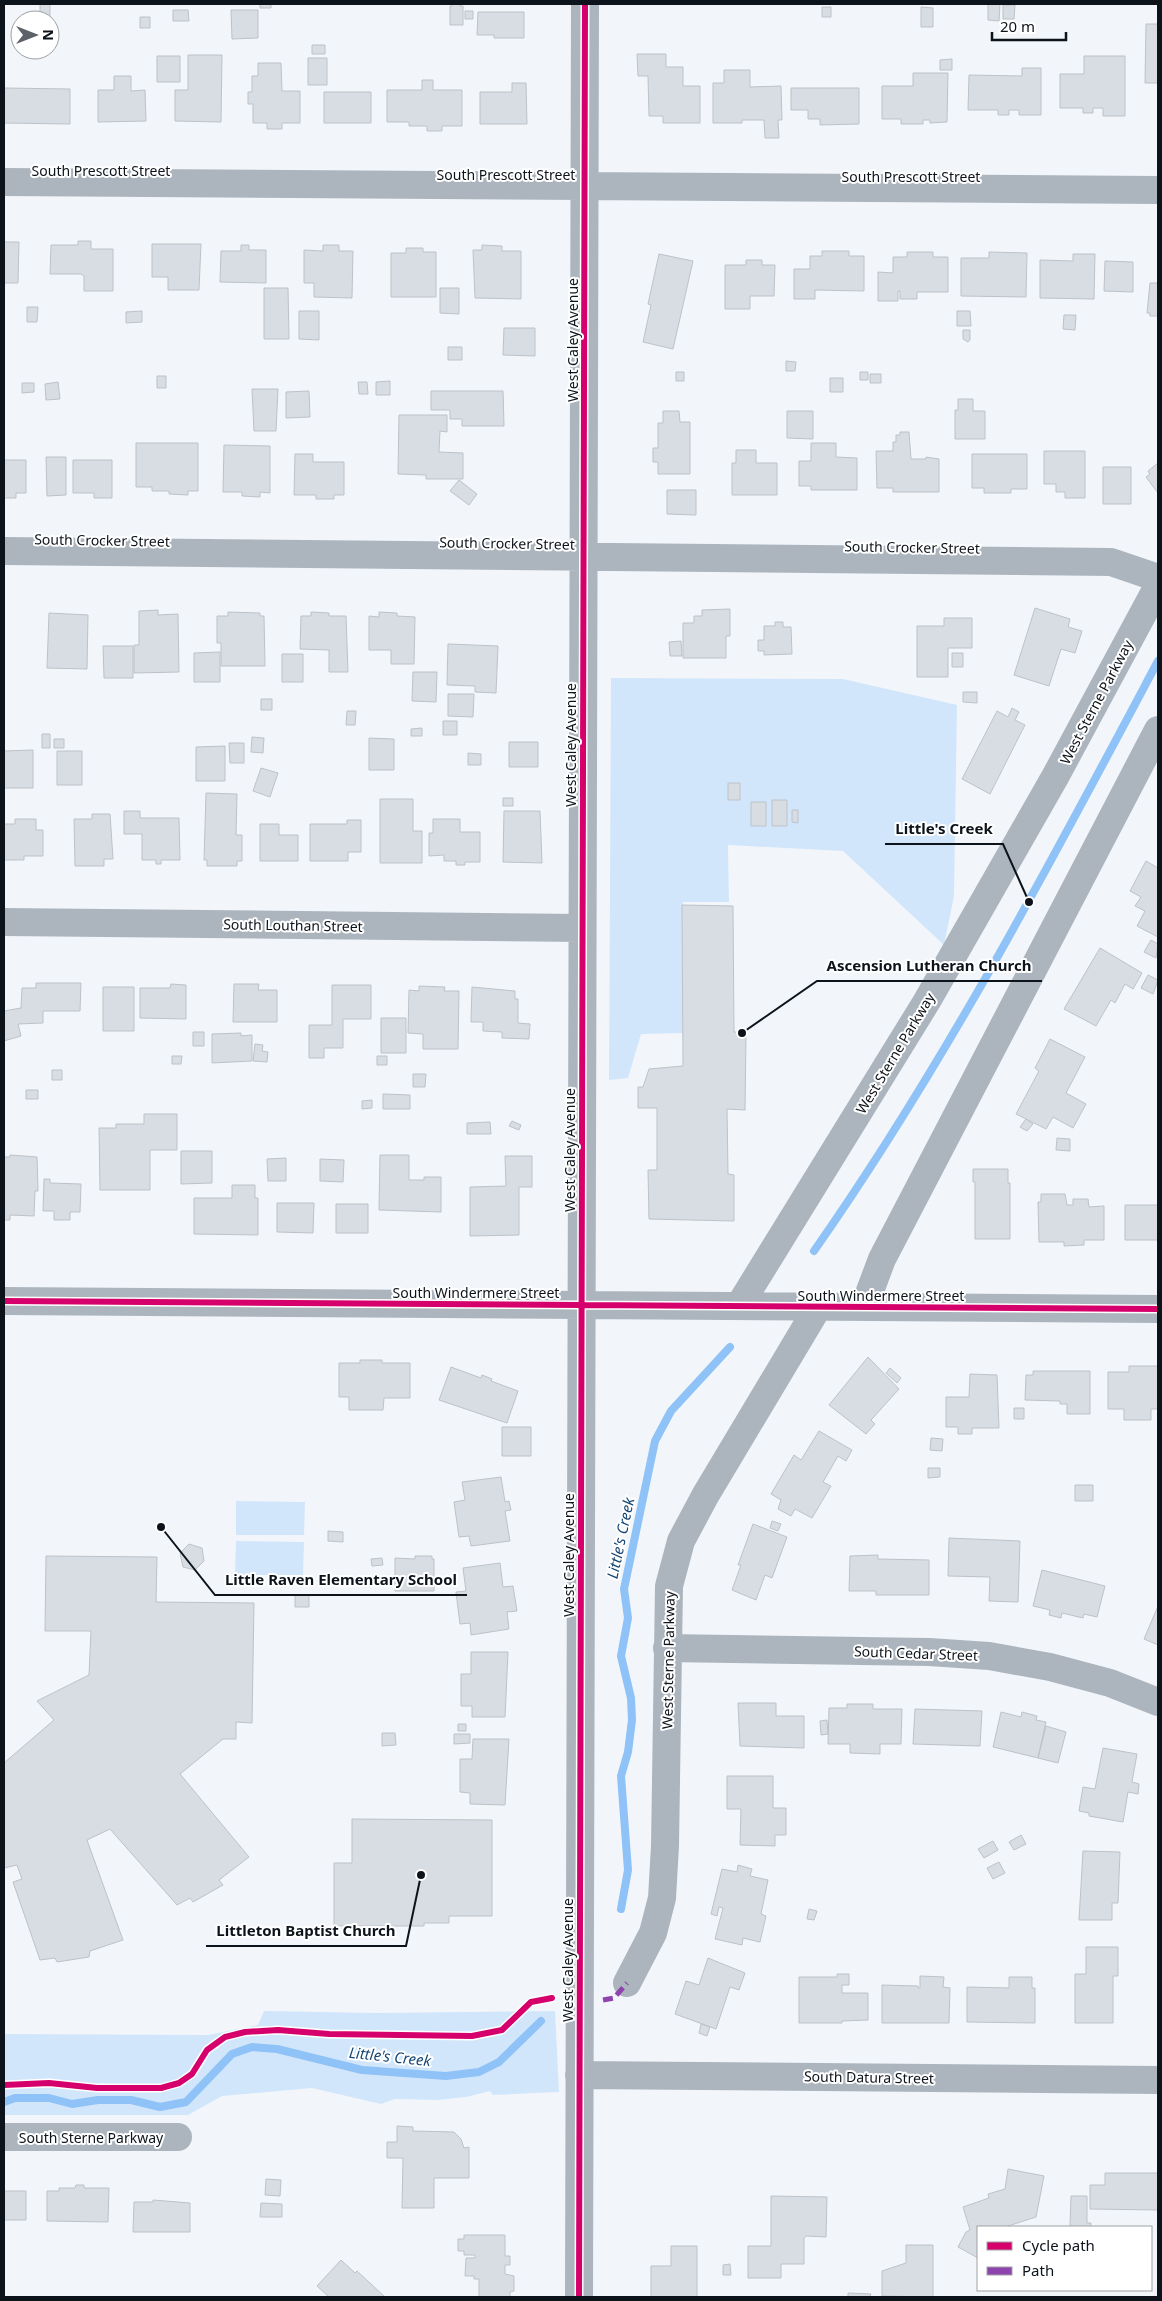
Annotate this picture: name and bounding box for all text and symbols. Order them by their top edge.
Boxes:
north arrow [10,10,60,60]
scale bar [992,10,1066,42]
text: 20 m [1000,16,1035,36]
text: N [39,29,58,41]
street label: South Prescott Street [32,161,170,180]
street label: South Prescott Street [437,165,575,184]
street label: South Prescott Street [842,167,980,186]
street label: West Caley Avenue [563,278,582,402]
street label: South Crocker Street [34,529,170,551]
street label: South Crocker Street [439,532,575,554]
street label: South Crocker Street [844,536,980,558]
street label: West Sterne Parkway [1055,636,1137,767]
street label: West Caley Avenue [561,683,580,807]
callout: Little's Creek [885,814,1003,844]
text: Little's Creek [895,818,993,838]
street label: South Louthan Street [223,914,363,936]
callout: Ascension Lutheran Church [817,951,1042,981]
text: Ascension Lutheran Church [827,955,1031,975]
street label: West Sterne Parkway [851,988,939,1117]
street label: West Caley Avenue [560,1088,579,1212]
street label: South Windermere Street [393,1283,559,1302]
street label: South Windermere Street [798,1286,964,1305]
street label: West Caley Avenue [559,1493,578,1617]
water label: Little's Creek [602,1495,638,1580]
callout: Little Raven Elementary School [215,1565,467,1595]
text: Little Raven Elementary School [225,1569,457,1589]
street label: West Sterne Parkway [657,1590,679,1729]
street label: South Cedar Street [854,1641,978,1665]
street label: West Caley Avenue [558,1898,577,2022]
callout: Littleton Baptist Church [206,1916,406,1946]
text: Littleton Baptist Church [216,1920,396,1940]
water label: Little's Creek [348,2042,433,2070]
street label: South Datura Street [804,2066,934,2088]
street label: South Sterne Parkway [19,2128,164,2147]
legend [977,2226,1152,2291]
text: Cycle path [1022,2235,1095,2255]
text: Path [1022,2260,1054,2280]

